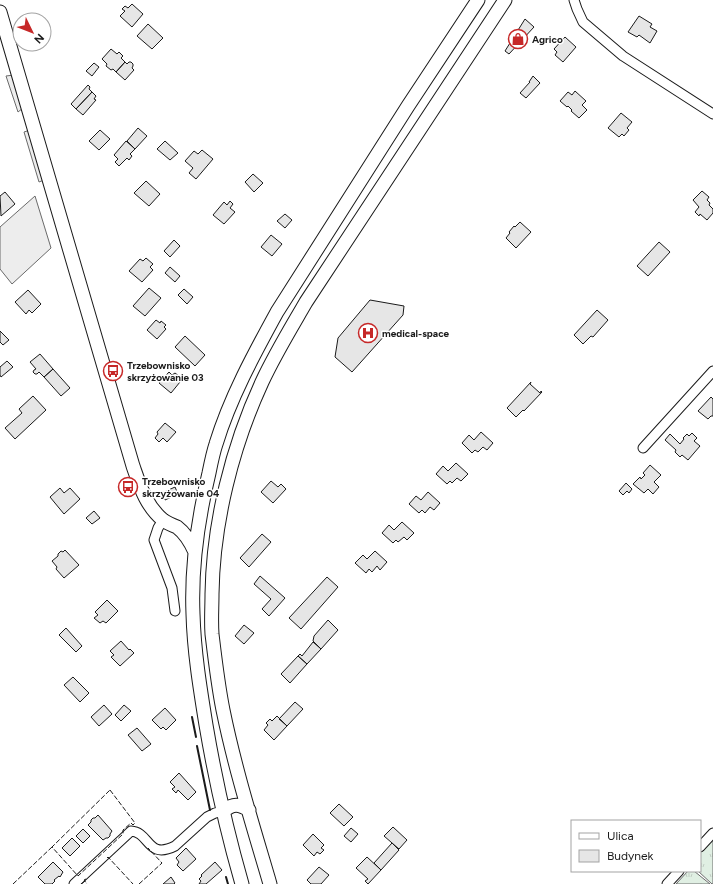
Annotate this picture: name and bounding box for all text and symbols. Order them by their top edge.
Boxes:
north arrow [12,12,52,52]
shop icon: Agrico [507,28,529,50]
text: N [31,31,47,46]
place label: Agrico [532,33,563,46]
hospital icon: medical-space [357,322,379,344]
place label: medical-space [382,327,450,340]
place label: Trzebownisko skrzyżowanie 03 [127,359,204,384]
bus stop icon: Trzebownisko skrzyżowanie 03 [102,360,124,382]
place label: Trzebownisko skrzyżowanie 04 [142,475,220,500]
bus stop icon: Trzebownisko skrzyżowanie 04 [117,476,139,498]
legend [571,820,701,872]
text: Ulica [607,829,634,843]
text: Budynek [607,849,654,863]

